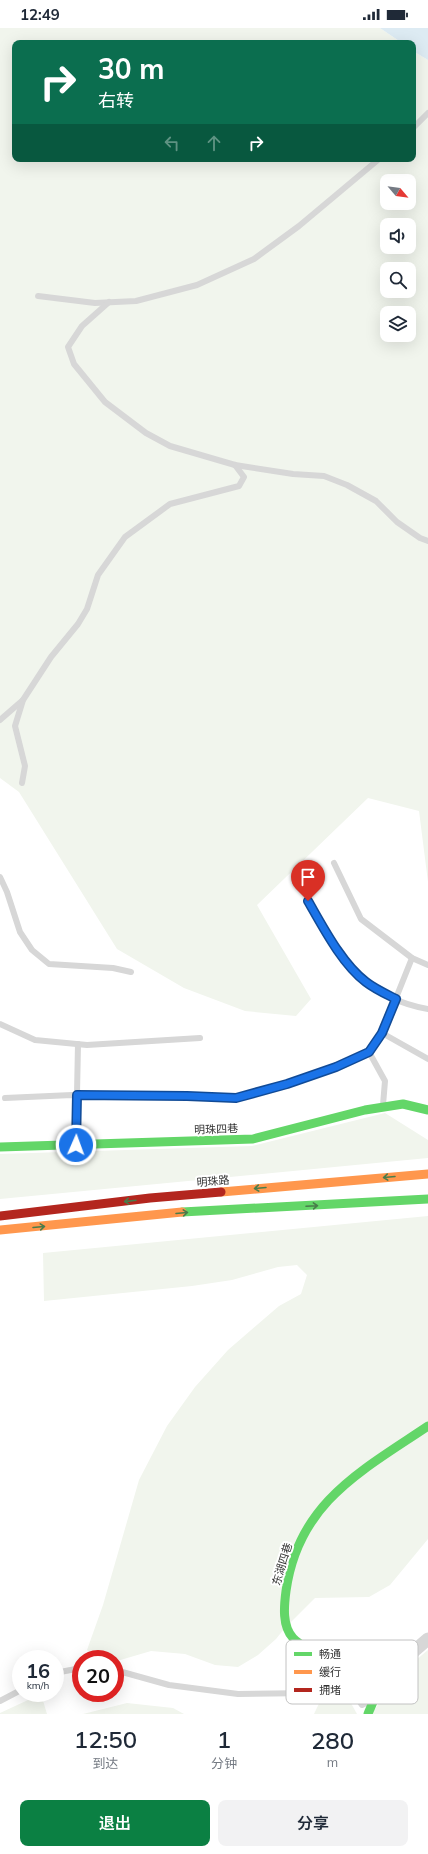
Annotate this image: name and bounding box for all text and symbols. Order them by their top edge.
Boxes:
text: 12:49 [20,5,60,24]
text: 30 m [98,51,164,86]
icon: right [32,56,84,108]
text: 右转 [98,89,134,112]
icon: left [161,132,183,154]
icon: ahead [203,132,225,154]
icon: right [245,132,267,154]
north arrow [380,174,416,210]
map controls [380,174,416,342]
button: sound [380,218,416,254]
button: search [380,262,416,298]
button: layers [380,306,416,342]
pin [291,860,325,901]
icon: arrive [297,866,319,888]
street label: 明珠四巷 [194,1121,238,1137]
position arrow [55,1124,97,1166]
street label: 明珠路 [196,1173,230,1189]
one-way arrow [383,1173,396,1180]
one-way arrow [254,1185,267,1192]
one-way arrow [124,1197,137,1204]
one-way arrow [305,1202,318,1209]
one-way arrow [175,1209,188,1217]
one-way arrow [32,1223,45,1230]
street label: 东湖四巷 [269,1541,295,1587]
legend [286,1640,418,1704]
text: 畅通 [319,1647,341,1661]
speed limit sign: 20 [72,1650,124,1702]
text: 16 [26,1658,50,1683]
text: 缓行 [319,1665,341,1679]
text: km/h [27,1679,49,1692]
text: 拥堵 [319,1683,341,1697]
text: 12:50 [74,1724,137,1754]
text: 1 [217,1724,231,1754]
text: 280 [311,1725,354,1755]
text: m [327,1754,338,1770]
text: 到达 [93,1755,119,1771]
text: 分钟 [211,1755,237,1771]
button: 退出 [20,1800,210,1846]
button: 分享 [218,1800,408,1846]

